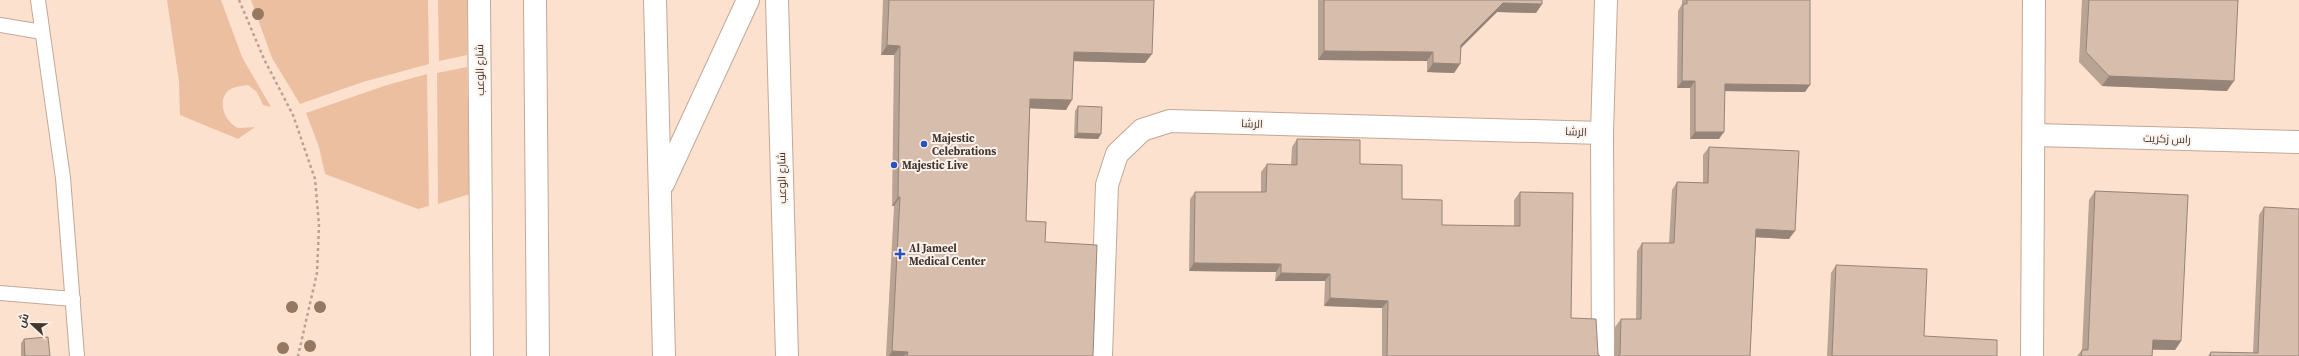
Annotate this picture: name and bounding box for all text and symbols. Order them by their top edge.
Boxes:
street label: شارع الوعب [472,44,488,96]
street label: الرشا [1241,116,1263,132]
street label: الرشا [1565,124,1587,140]
place label: Majestic Celebrations [932,131,996,159]
street label: راس زكريت [2143,131,2191,147]
marker: Majestic Celebrations [919,139,929,149]
street label: شارع الوعب [774,152,790,204]
place label: Majestic Live [902,158,968,173]
marker: Majestic Live [889,160,899,170]
place label: Al Jameel Medical Center [909,241,987,269]
marker: Al Jameel Medical Center [894,248,906,260]
north arrow [12,304,52,344]
text: ش [14,311,33,330]

